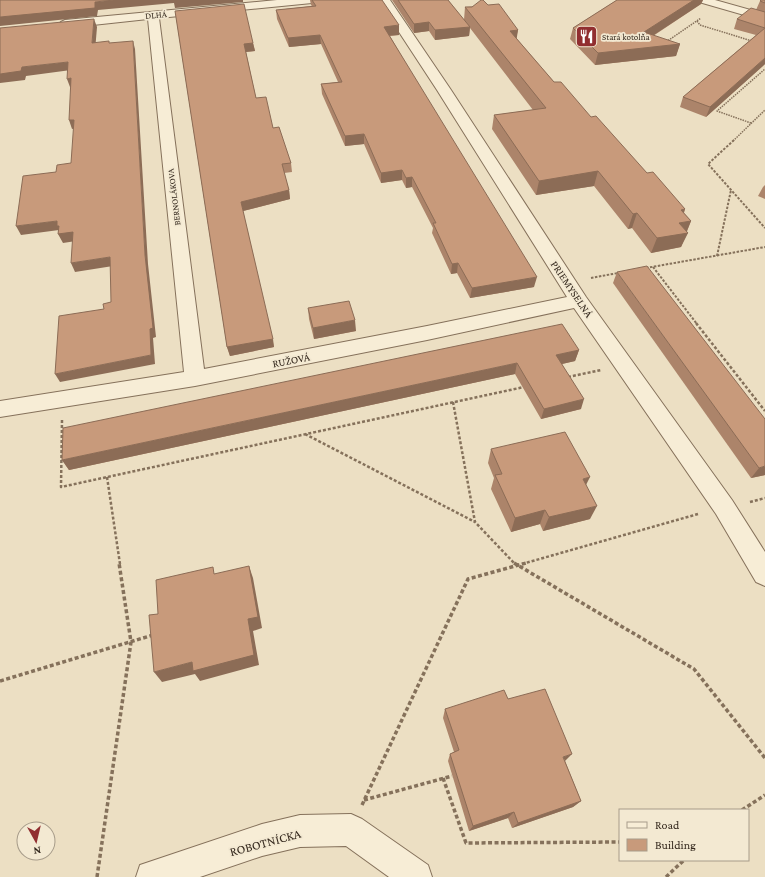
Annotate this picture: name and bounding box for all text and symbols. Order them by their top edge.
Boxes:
street label: DLHÁ [145,9,168,21]
restaurant icon: Stará kotolňa [574,24,600,50]
place label: Stará kotolňa [602,32,650,42]
street label: BERNOLÁKOVA [165,167,182,226]
street label: PRIEMYSELNÁ [549,258,596,320]
street label: RUŽOVÁ [271,350,311,370]
legend [619,809,749,861]
text: Road [655,818,680,832]
north arrow [16,821,56,861]
street label: ROBOTNÍCKA [228,826,303,859]
text: Building [655,838,696,852]
text: N [32,844,42,857]

